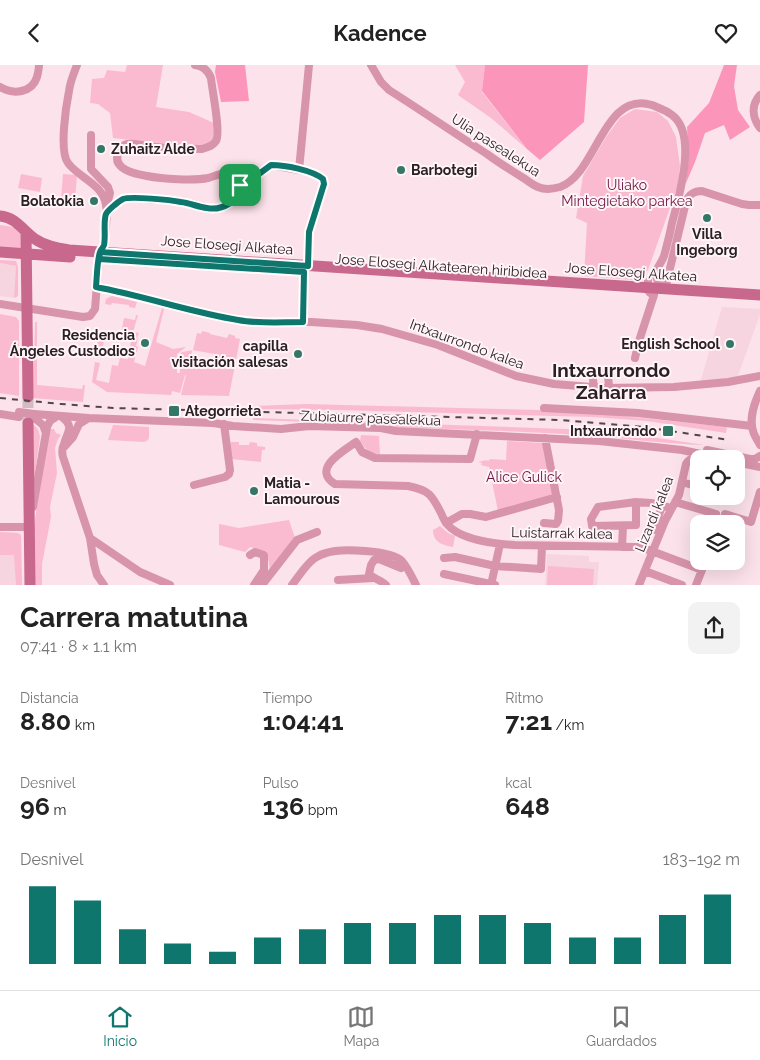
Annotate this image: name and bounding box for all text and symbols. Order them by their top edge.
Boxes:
icon: back [20,19,48,47]
icon: heart [712,19,740,47]
text: Kadence [333,20,427,46]
street label: Ulia pasealekua [449,110,543,180]
place label: Zuhaitz Alde [111,141,195,157]
marker: Zuhaitz Alde [95,143,107,155]
place label: Barbotegi [411,162,477,178]
pin [219,164,261,206]
marker: Barbotegi [395,164,407,176]
icon: arrive [226,171,254,199]
park label: Uliako Mintegietako parkea [561,177,693,209]
place label: Bolatokia [20,193,84,209]
marker: Bolatokia [88,195,100,207]
marker: Villa Ingeborg [701,212,713,224]
place label: Villa Ingeborg [676,226,738,258]
street label: Jose Elosegi Alkatea [160,232,294,258]
street label: Jose Elosegi Alkatearen hiribidea [334,251,548,281]
street label: Jose Elosegi Alkatea [564,259,698,285]
street label: Intxaurrondo kalea [408,316,526,372]
place label: Residencia Ángeles Custodios [10,327,135,359]
place label: English School [621,336,721,352]
marker: Residencia Ángeles Custodios [139,337,151,349]
place label: capilla visitación salesas [171,338,288,370]
marker: English School [724,338,736,350]
marker: capilla visitación salesas [292,348,304,360]
district label: Intxaurrondo Zaharra [552,359,670,403]
place label: Ategorrieta [185,403,261,419]
marker: Ategorrieta [167,404,181,418]
street label: Zubiaurre pasealekua [301,408,441,428]
place label: Intxaurrondo [570,423,658,439]
marker: Intxaurrondo [661,424,675,438]
map controls [690,450,745,570]
button: locate [690,450,745,505]
park label: Alice Gulick [486,469,563,485]
street label: Lizardi kalea [632,474,676,554]
place label: Matia - Lamourous [264,475,340,507]
marker: Matia - Lamourous [248,485,260,497]
button: layers [690,515,745,570]
street label: Luistarrak kalea [511,524,613,542]
text: Carrera matutina [20,601,248,634]
button: share [688,602,740,654]
text: 07:41 · 8 × 1.1 km [20,637,137,656]
text: Distancia [20,690,79,706]
text: Tiempo [263,690,312,706]
text: Ritmo [505,690,543,706]
text: 8.80 [20,706,71,736]
text: 1:04:41 [263,706,344,736]
text: 7:21 [505,706,552,736]
text: km [71,717,95,733]
text: /km [552,717,584,733]
text: Desnivel [20,775,75,791]
text: Pulso [263,775,299,791]
text: kcal [505,775,532,791]
text: 96 [20,791,50,821]
text: 136 [263,791,304,821]
text: 648 [505,791,550,821]
text: m [50,802,66,818]
text: bpm [304,802,338,818]
text: Desnivel [20,850,83,869]
text: 183–192 m [663,850,740,869]
tab: Inicio [103,1003,137,1049]
tab: Mapa [343,1003,380,1049]
tab: Guardados [586,1003,657,1049]

